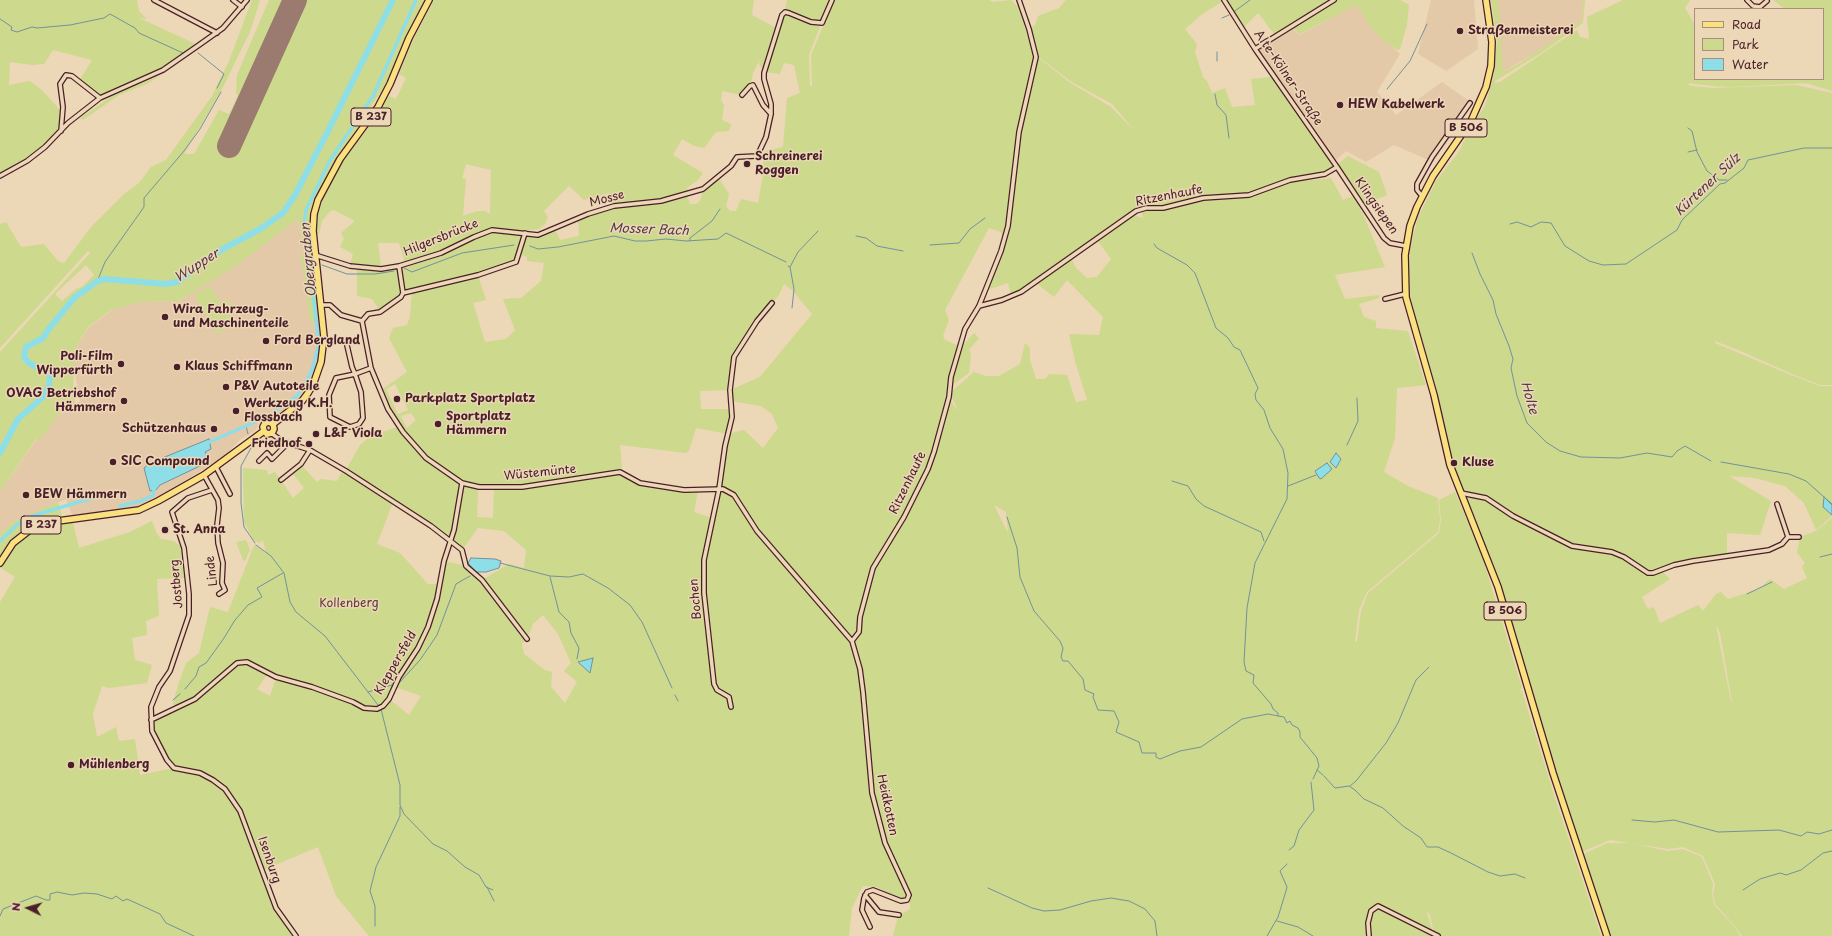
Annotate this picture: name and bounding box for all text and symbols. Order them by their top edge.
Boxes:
legend [1694,8,1824,80]
text: Road [1732,15,1761,33]
place label: Straßenmeisterei [1468,24,1573,38]
marker: Straßenmeisterei [1455,26,1465,36]
street label: Alte-Kölner-Straße [1251,28,1325,128]
text: Park [1732,35,1759,53]
text: Water [1732,55,1768,73]
place label: HEW Kabelwerk [1348,98,1445,112]
marker: HEW Kabelwerk [1335,100,1345,110]
road number: B 237 [351,108,391,126]
road number: B 506 [1445,119,1487,137]
place label: Schreinerei Roggen [755,150,822,178]
water label: Kürtener Sülz [1672,151,1744,219]
marker: Schreinerei Roggen [742,159,752,169]
street label: Klingsiepen [1351,175,1401,237]
street label: Ritzenhaufe [1134,182,1204,210]
street label: Mosse [588,188,626,210]
street label: Hilgersbrücke [401,216,481,260]
water label: Mosser Bach [609,221,689,239]
water label: Obergraben [298,222,320,298]
water label: Wupper [172,246,222,286]
place label: Wira Fahrzeug- und Maschinenteile [173,303,289,331]
marker: Wira Fahrzeug- und Maschinenteile [160,312,170,322]
place label: Ford Bergland [274,334,360,348]
marker: Ford Bergland [261,336,271,346]
place label: Poli-Film Wipperfürth [37,350,113,378]
marker: Poli-Film Wipperfürth [116,359,126,369]
place label: Klaus Schiffmann [185,360,293,374]
marker: Klaus Schiffmann [172,362,182,372]
place label: P&V Autoteile [234,380,319,394]
water label: Holte [1517,380,1541,416]
marker: P&V Autoteile [221,382,231,392]
place label: OVAG Betriebshof Hämmern [6,387,116,415]
place label: Parkplatz Sportplatz [405,392,535,406]
marker: Parkplatz Sportplatz [392,394,402,404]
marker: OVAG Betriebshof Hämmern [119,396,129,406]
place label: Werkzeug K.H. Flossbach [244,397,332,425]
marker: Werkzeug K.H. Flossbach [231,406,241,416]
place label: Sportplatz Hämmern [446,410,511,438]
marker: Sportplatz Hämmern [433,419,443,429]
place label: Schützenhaus [122,422,206,436]
marker: Schützenhaus [209,424,219,434]
place label: L&F Viola [324,427,382,441]
marker: L&F Viola [311,429,321,439]
place label: Friedhof [252,437,301,451]
marker: Friedhof [304,439,314,449]
street label: Ritzenhaufe [887,449,929,517]
place label: SIC Compound [121,455,209,469]
place label: Kluse [1462,456,1494,470]
marker: SIC Compound [108,457,118,467]
marker: Kluse [1449,458,1459,468]
street label: Wüstemünte [503,462,577,484]
place label: BEW Hämmern [34,488,127,502]
marker: BEW Hämmern [21,490,31,500]
road number: B 237 [21,516,61,534]
place label: St. Anna [173,523,226,537]
marker: St. Anna [160,525,170,535]
street label: Linde [203,555,221,587]
street label: Jostberg [168,559,186,609]
street label: Bochen [687,578,705,620]
park label: Kollenberg [319,597,379,611]
road number: B 506 [1484,602,1526,620]
street label: Kleppersfeld [372,629,420,697]
place label: Mühlenberg [79,758,149,772]
marker: Mühlenberg [66,760,76,770]
street label: Heidkotten [873,773,901,837]
street label: Isenburg [254,835,284,885]
north arrow [8,888,48,928]
text: N [7,902,24,912]

